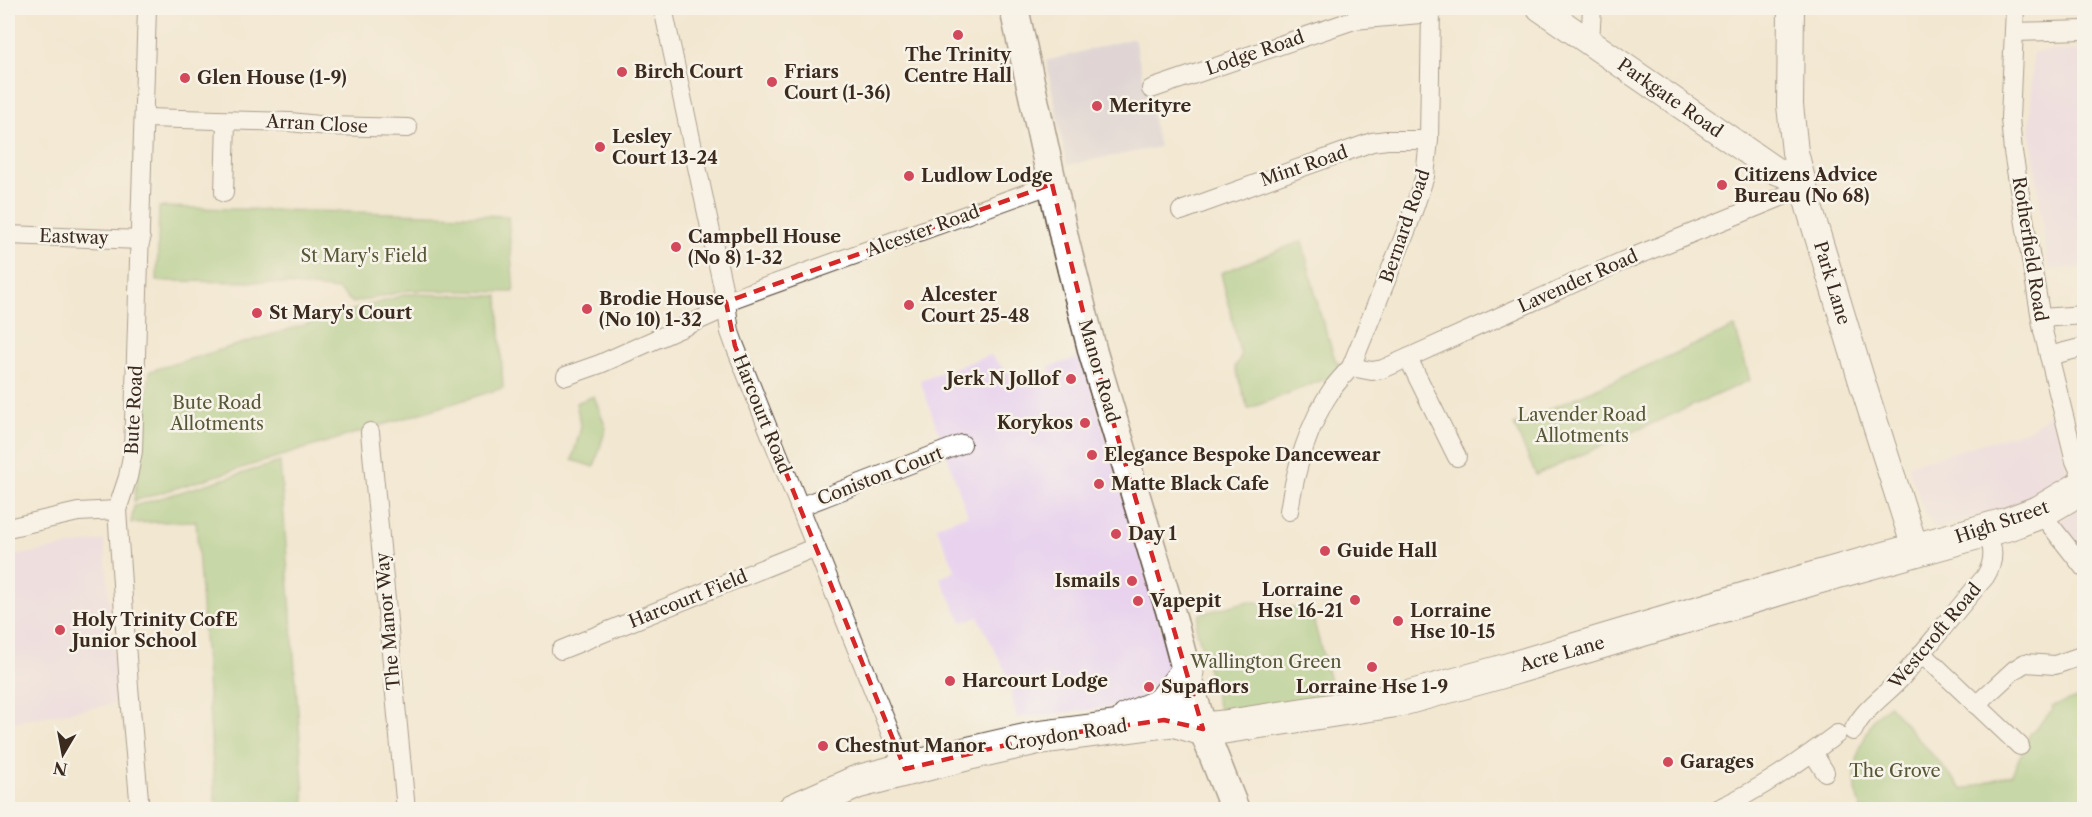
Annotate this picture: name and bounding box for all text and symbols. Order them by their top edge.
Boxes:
street label: Lodge Road [1203,26,1307,80]
marker: The Trinity Centre Hall [951,28,965,42]
place label: The Trinity Centre Hall [904,44,1012,87]
street label: Parkgate Road [1613,54,1727,142]
place label: Birch Court [634,61,744,83]
place label: Friars Court (1-36) [784,61,890,104]
marker: Birch Court [615,65,629,79]
place label: Glen House (1-9) [197,67,347,89]
marker: Glen House (1-9) [178,71,192,85]
marker: Friars Court (1-36) [765,75,779,89]
place label: Merityre [1109,95,1192,117]
marker: Merityre [1090,99,1104,113]
street label: Arran Close [264,110,369,138]
place label: Lesley Court 13-24 [612,126,718,169]
marker: Lesley Court 13-24 [593,140,607,154]
street label: Mint Road [1258,141,1350,191]
place label: Citizens Advice Bureau (No 68) [1734,164,1878,207]
place label: Ludlow Lodge [921,165,1053,187]
street label: Bernard Road [1375,166,1435,286]
marker: Ludlow Lodge [902,169,916,183]
street label: Rotherfield Road [2008,175,2052,323]
marker: Citizens Advice Bureau (No 68) [1715,178,1729,192]
street label: Alcester Road [862,200,983,262]
street label: Eastway [39,225,110,249]
place label: Campbell House (No 8) 1-32 [688,226,841,269]
street label: Park Lane [1809,239,1855,327]
marker: Campbell House (No 8) 1-32 [669,240,683,254]
park label: St Mary's Field [301,245,428,267]
street label: Lavender Road [1515,245,1641,317]
place label: Alcester Court 25-48 [920,284,1030,327]
place label: Brodie House (No 10) 1-32 [599,288,725,331]
marker: Alcester Court 25-48 [902,298,916,312]
place label: St Mary's Court [269,302,413,324]
marker: Brodie House (No 10) 1-32 [580,302,594,316]
marker: St Mary's Court [250,306,264,320]
street label: Manor Road [1074,317,1124,425]
street label: Harcourt Road [728,351,796,477]
street label: Bute Road [121,365,147,455]
place label: Jerk N Jollof [943,368,1061,390]
marker: Jerk N Jollof [1064,372,1078,386]
park label: Bute Road Allotments [169,392,264,435]
park label: Lavender Road Allotments [1518,404,1647,447]
place label: Korykos [997,412,1073,434]
marker: Korykos [1078,416,1092,430]
street label: Coniston Court [814,442,947,510]
place label: Elegance Bespoke Dancewear [1104,444,1381,466]
marker: Elegance Bespoke Dancewear [1085,448,1099,462]
place label: Matte Black Cafe [1111,473,1269,495]
marker: Matte Black Cafe [1092,477,1106,491]
street label: High Street [1952,496,2052,548]
place label: Day 1 [1128,523,1177,545]
marker: Day 1 [1109,527,1123,541]
place label: Guide Hall [1337,540,1437,562]
marker: Guide Hall [1318,544,1332,558]
street label: The Manor Way [371,550,405,691]
street label: Harcourt Field [625,565,751,633]
place label: Ismails [1055,570,1120,592]
marker: Ismails [1125,574,1139,588]
street label: Westcroft Road [1884,578,1986,694]
place label: Lorraine Hse 16-21 [1258,579,1343,622]
place label: Vapepit [1149,590,1222,612]
marker: Lorraine Hse 16-21 [1348,593,1362,607]
marker: Vapepit [1131,594,1145,608]
place label: Lorraine Hse 10-15 [1410,600,1495,643]
place label: Holy Trinity CofE Junior School [69,609,238,652]
marker: Lorraine Hse 10-15 [1391,614,1405,628]
marker: Holy Trinity CofE Junior School [53,623,67,637]
street label: Acre Lane [1516,631,1607,677]
park label: Wallington Green [1189,651,1342,673]
marker: Lorraine Hse 1-9 [1365,660,1379,674]
place label: Harcourt Lodge [962,670,1108,692]
marker: Harcourt Lodge [943,674,957,688]
place label: Supaflors [1161,676,1249,698]
place label: Lorraine Hse 1-9 [1296,676,1448,698]
marker: Supaflors [1142,680,1156,694]
street label: Croydon Road [1003,714,1129,756]
north arrow [33,724,93,784]
place label: Chestnut Manor [835,735,986,757]
marker: Chestnut Manor [816,739,830,753]
place label: Garages [1680,751,1754,773]
marker: Garages [1661,755,1675,769]
text: N [52,758,69,780]
park label: The Grove [1849,760,1941,782]

